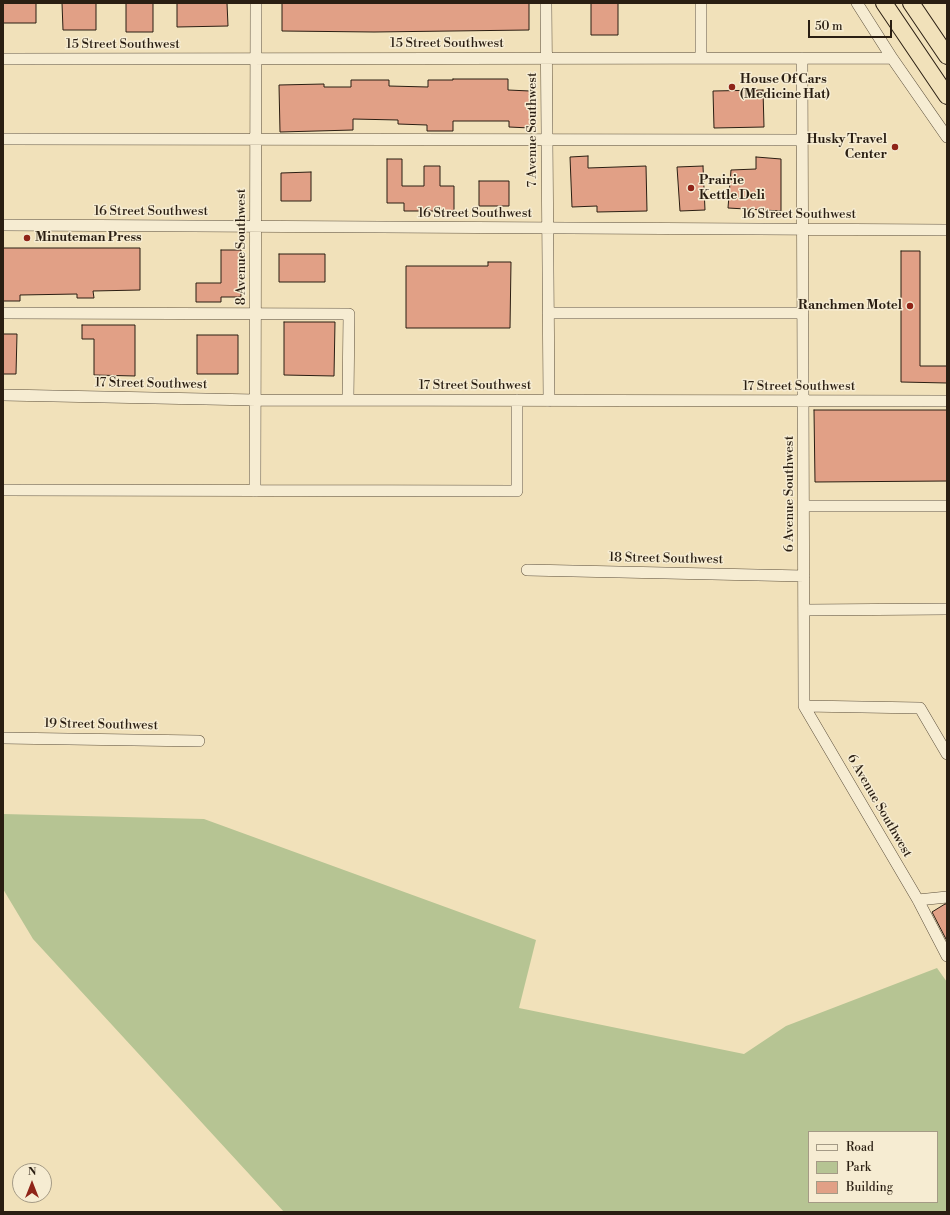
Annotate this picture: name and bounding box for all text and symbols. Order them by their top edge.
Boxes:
scale bar [810,12,894,38]
text: 50 m [815,19,843,34]
street label: 15 Street Southwest [390,36,504,52]
street label: 15 Street Southwest [66,37,180,53]
street label: 7 Avenue Southwest [525,72,541,188]
place label: House Of Cars (Medicine Hat) [740,72,830,103]
marker: House Of Cars (Medicine Hat) [727,82,737,92]
place label: Husky Travel Center [807,132,887,163]
marker: Husky Travel Center [890,142,900,152]
place label: Prairie Kettle Deli [699,173,765,204]
marker: Prairie Kettle Deli [686,183,696,193]
street label: 8 Avenue Southwest [234,189,250,305]
street label: 16 Street Southwest [94,204,208,220]
street label: 16 Street Southwest [418,206,532,222]
street label: 16 Street Southwest [742,207,856,223]
place label: Minuteman Press [35,230,142,246]
marker: Minuteman Press [22,233,32,243]
place label: Ranchmen Motel [798,298,902,314]
marker: Ranchmen Motel [905,301,915,311]
street label: 17 Street Southwest [95,375,207,393]
street label: 17 Street Southwest [419,378,531,394]
street label: 17 Street Southwest [743,379,855,395]
street label: 6 Avenue Southwest [782,436,798,552]
street label: 18 Street Southwest [609,550,723,568]
street label: 19 Street Southwest [44,716,158,734]
street label: 6 Avenue Southwest [843,752,915,860]
legend [808,1131,938,1203]
text: Road [846,1140,874,1155]
text: Park [846,1160,871,1175]
north arrow [12,1163,52,1203]
text: N [28,1165,36,1179]
text: Building [846,1180,893,1195]

